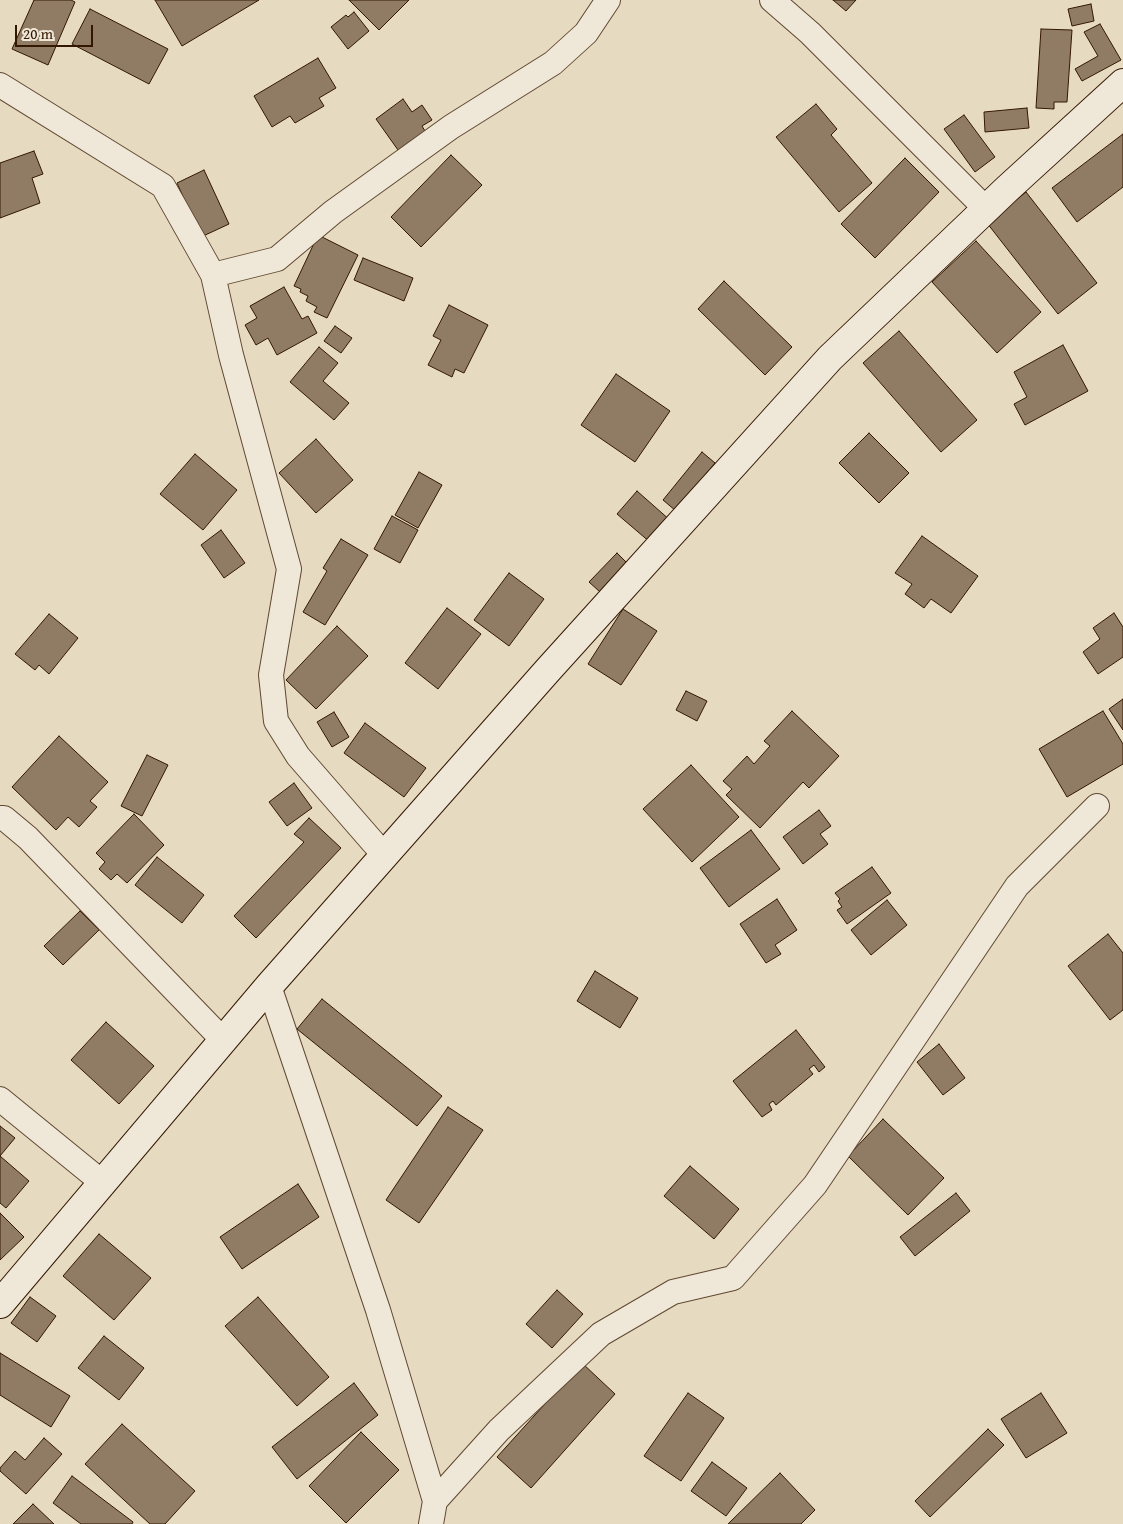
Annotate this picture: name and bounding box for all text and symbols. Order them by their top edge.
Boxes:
scale bar [18,15,95,47]
text: 20 m [23,23,53,44]

